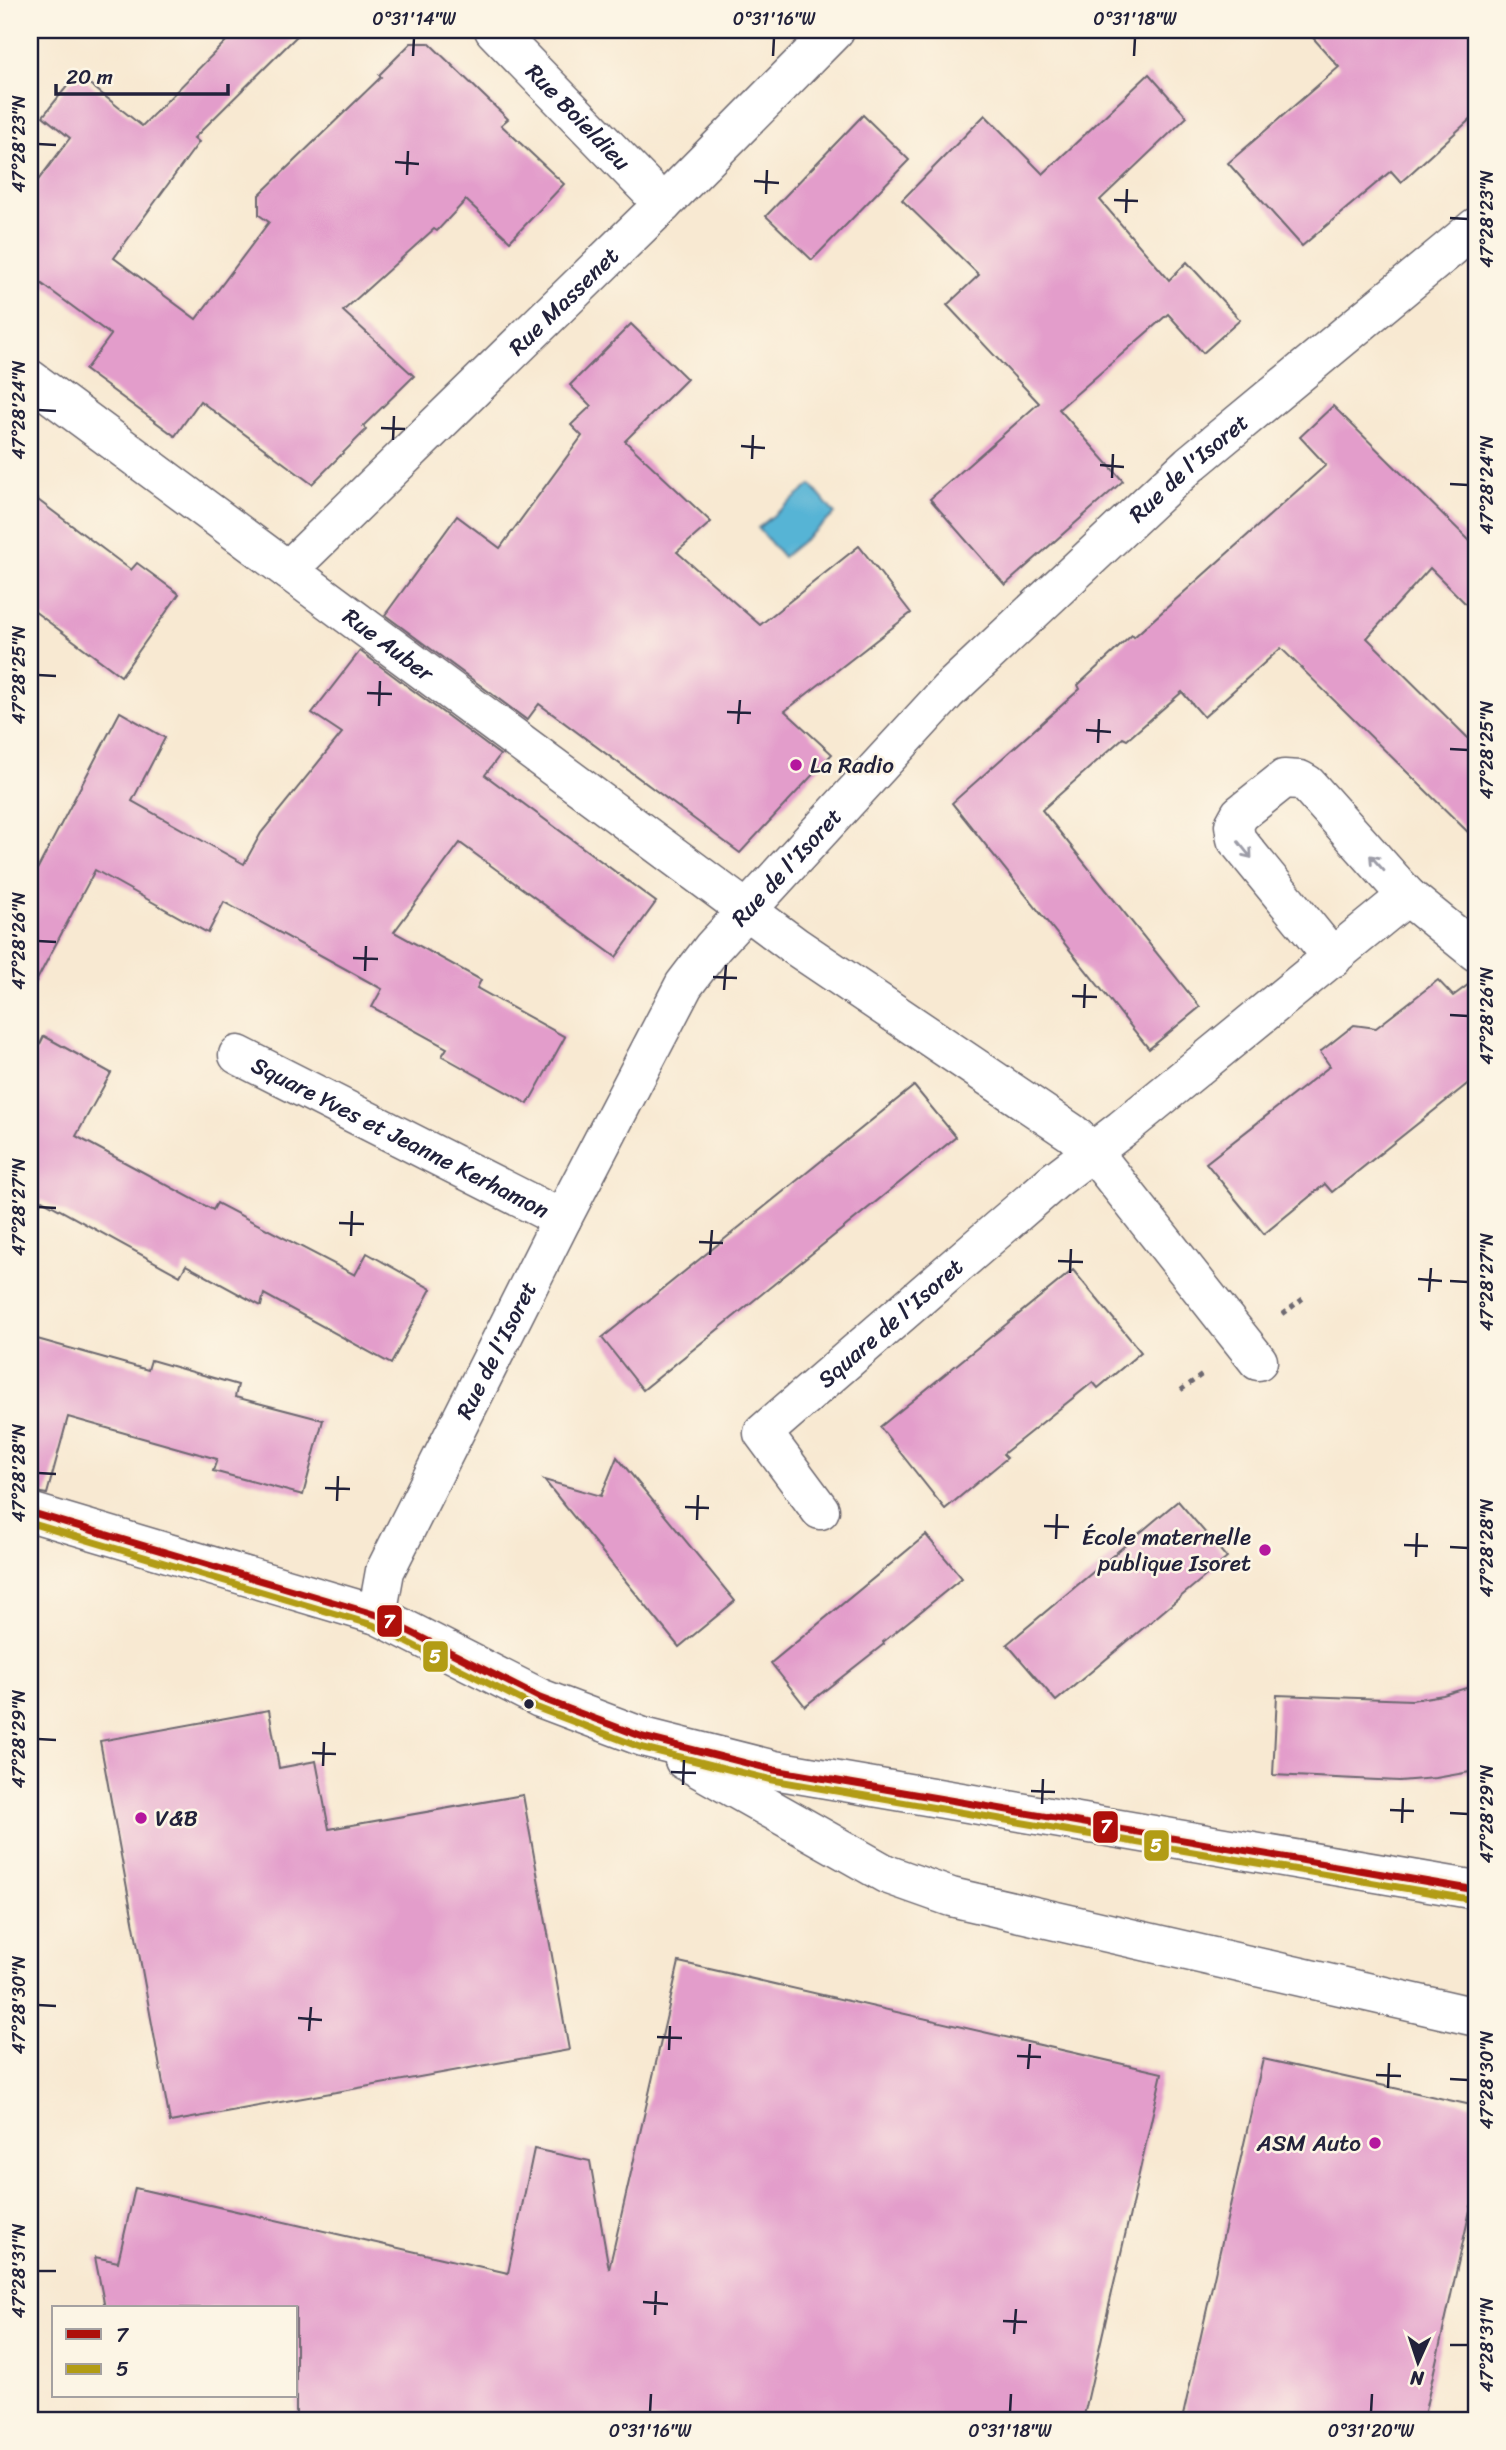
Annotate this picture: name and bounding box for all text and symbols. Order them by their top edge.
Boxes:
text: 0°31'14"W [372,3,457,35]
text: 0°31'16"W [733,3,816,35]
text: 0°31'18"W [1093,3,1178,35]
scale bar [56,52,228,96]
street label: Rue Boieldieu [515,53,641,181]
text: 20 m [66,58,113,96]
text: 47°28'23"N [3,95,35,193]
text: 47°28'23"N [1471,170,1503,268]
street label: Rue Massenet [498,237,629,366]
text: 47°28'24"N [3,360,35,459]
street label: Rue de l'Isoret [1119,403,1258,533]
text: 47°28'24"N [1471,435,1503,534]
street label: Rue Auber [333,597,444,694]
text: 47°28'25"N [3,625,35,724]
text: 47°28'25"N [1471,700,1503,799]
place label: La Radio [810,745,894,786]
marker: La Radio [788,757,804,773]
street label: Rue de l'Isoret [721,798,853,936]
one-way arrow [1237,841,1252,859]
one-way arrow [1369,854,1385,872]
text: 47°28'26"N [3,892,35,990]
text: 47°28'26"N [1471,967,1503,1065]
street label: Square Yves et Jeanne Kerhamon [244,1045,556,1230]
text: 47°28'27"N [3,1158,35,1256]
text: 47°28'27"N [1471,1233,1503,1331]
street label: Square de l'Isoret [808,1248,973,1399]
street label: Rue de l'Isoret [445,1274,549,1427]
text: 47°28'28"N [3,1423,35,1522]
text: 47°28'28"N [1471,1498,1503,1597]
place label: École maternelle publique Isoret [1082,1517,1251,1584]
marker: École maternelle publique Isoret [1257,1542,1273,1558]
line badge: 7 [376,1604,403,1638]
text: 7 [384,1605,397,1638]
line badge: 5 [422,1640,449,1673]
text: 5 [429,1640,441,1673]
text: 47°28'29"N [3,1689,35,1788]
unlabelled marker [522,1697,536,1711]
text: 47°28'29"N [1471,1764,1503,1863]
place label: V&B [155,1798,198,1839]
marker: V&B [133,1810,149,1826]
line badge: 7 [1092,1810,1119,1844]
text: 7 [1101,1810,1114,1843]
line badge: 5 [1143,1829,1170,1862]
text: 5 [1150,1829,1162,1862]
text: 47°28'30"N [3,1955,35,2054]
text: 47°28'30"N [1471,2030,1503,2129]
place label: ASM Auto [1256,2123,1361,2164]
marker: ASM Auto [1367,2135,1383,2151]
text: 47°28'31"N [3,2223,35,2318]
text: 47°28'31"N [1471,2297,1503,2392]
legend [52,2306,298,2398]
text: 7 [116,2316,130,2354]
north arrow [1384,2328,1454,2398]
text: 5 [116,2350,129,2388]
text: N [1409,2362,1426,2395]
text: 0°31'16"W [609,2415,692,2447]
text: 0°31'18"W [968,2415,1053,2447]
text: 0°31'20"W [1328,2415,1415,2447]

